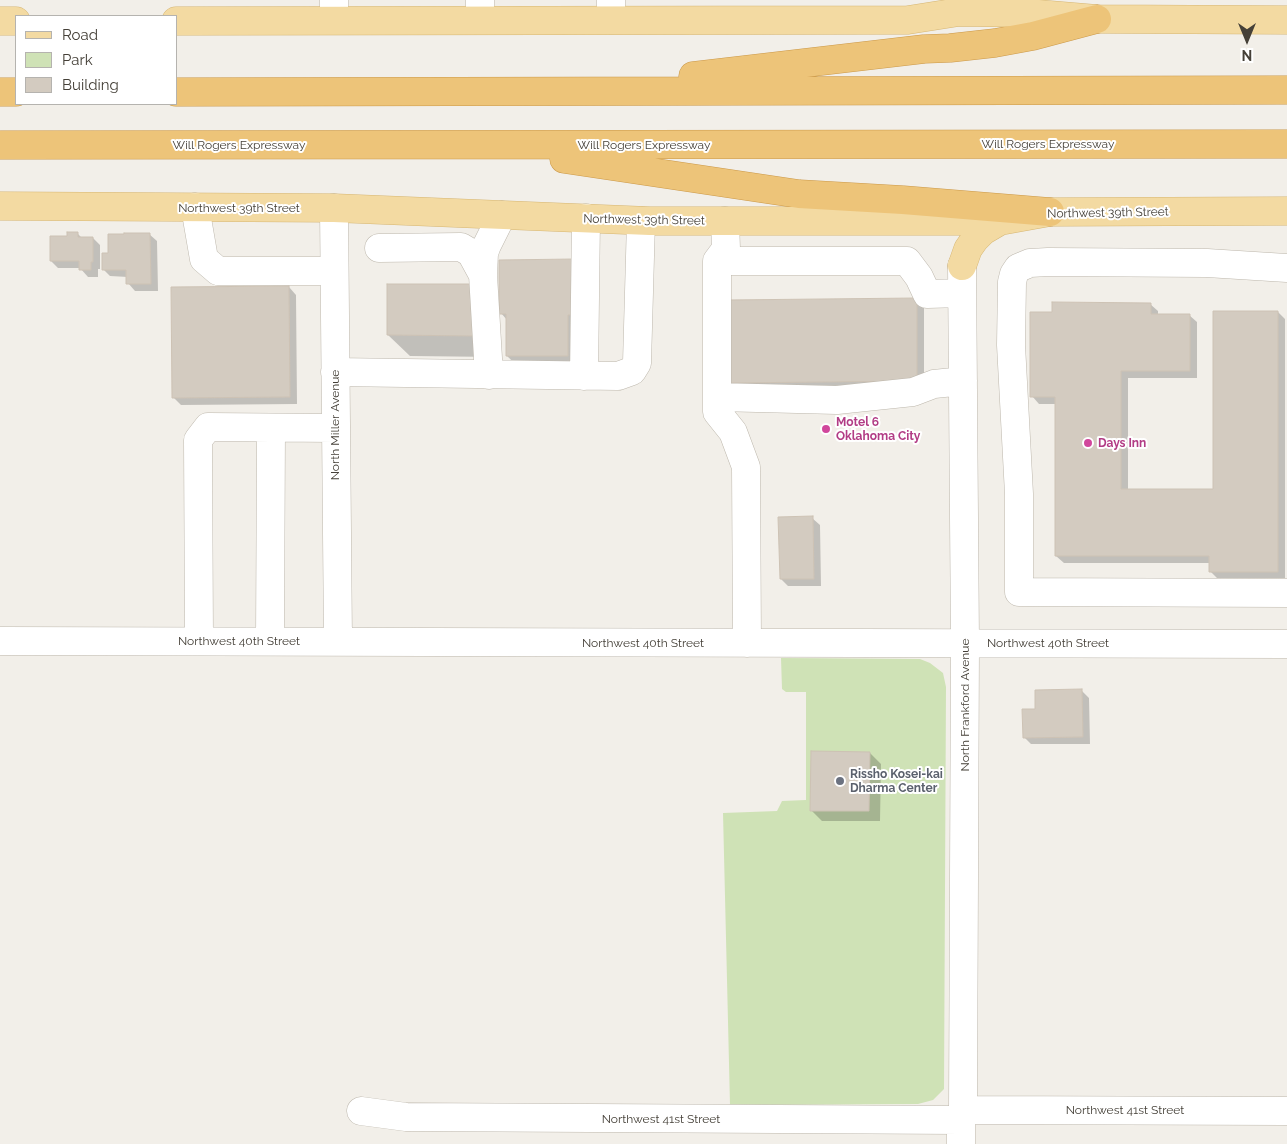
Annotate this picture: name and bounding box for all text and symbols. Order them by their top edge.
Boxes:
legend [15,15,178,105]
north arrow [1222,15,1272,65]
text: Road [62,26,98,44]
text: N [1242,47,1252,63]
text: Park [62,51,93,69]
text: Building [62,76,119,94]
street label: Will Rogers Expressway [982,137,1114,151]
street label: Will Rogers Expressway [173,138,305,152]
street label: Will Rogers Expressway [578,138,710,152]
street label: Northwest 39th Street [178,201,300,215]
street label: Northwest 39th Street [1047,205,1169,221]
street label: Northwest 39th Street [583,212,705,228]
street label: North Miller Avenue [328,370,342,480]
place label: Motel 6 Oklahoma City [836,415,920,443]
marker: Motel 6 Oklahoma City [820,423,832,435]
place label: Days Inn [1098,436,1146,450]
marker: Days Inn [1082,437,1094,449]
street label: Northwest 40th Street [178,634,300,648]
street label: Northwest 40th Street [582,636,704,650]
street label: Northwest 40th Street [987,636,1109,650]
street label: North Frankford Avenue [958,639,972,771]
place label: Rissho Kosei-kai Dharma Center [850,767,943,795]
marker: Rissho Kosei-kai Dharma Center [834,775,846,787]
street label: Northwest 41st Street [1066,1103,1184,1117]
street label: Northwest 41st Street [602,1112,720,1126]

